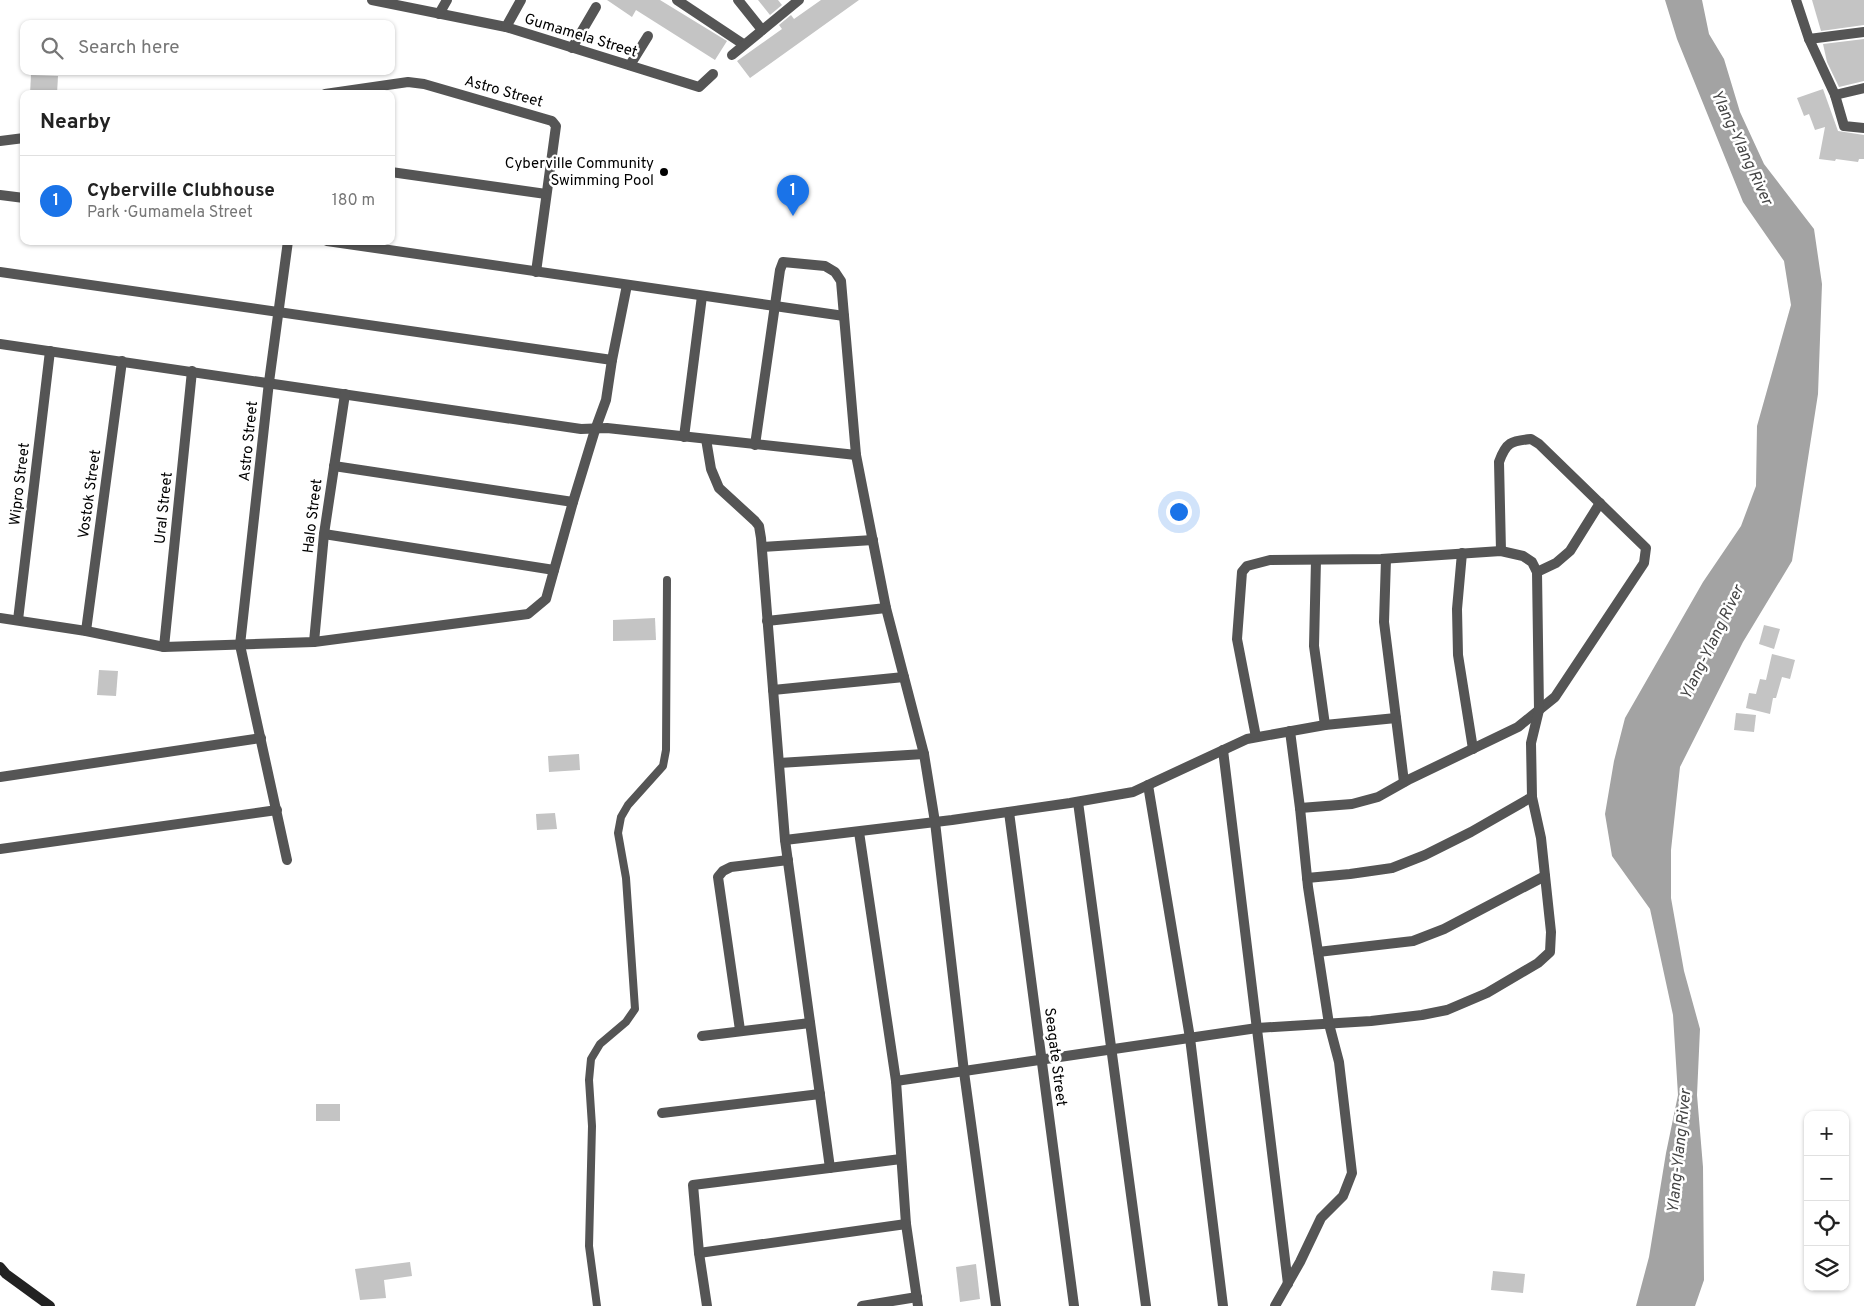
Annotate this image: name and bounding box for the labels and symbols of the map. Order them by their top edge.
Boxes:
street label: Gumamela Street [522,10,639,63]
street label: Astro Street [462,72,545,113]
water label: Ylang-Ylang River [1706,87,1777,210]
place label: Cyberville Community Swimming Pool [505,155,654,191]
marker: Cyberville Community Swimming Pool [658,166,670,178]
pin: 1 [777,175,809,216]
street label: Astro Street [236,400,263,482]
street label: Wipro Street [6,442,35,527]
street label: Vostok Street [75,448,106,540]
street label: Ural Street [151,471,178,545]
street label: Halo Street [299,478,327,555]
your location [1166,499,1192,525]
water label: Ylang-Ylang River [1676,581,1750,703]
street label: Seagate Street [1039,1007,1070,1108]
water label: Ylang-Ylang River [1664,1086,1697,1214]

